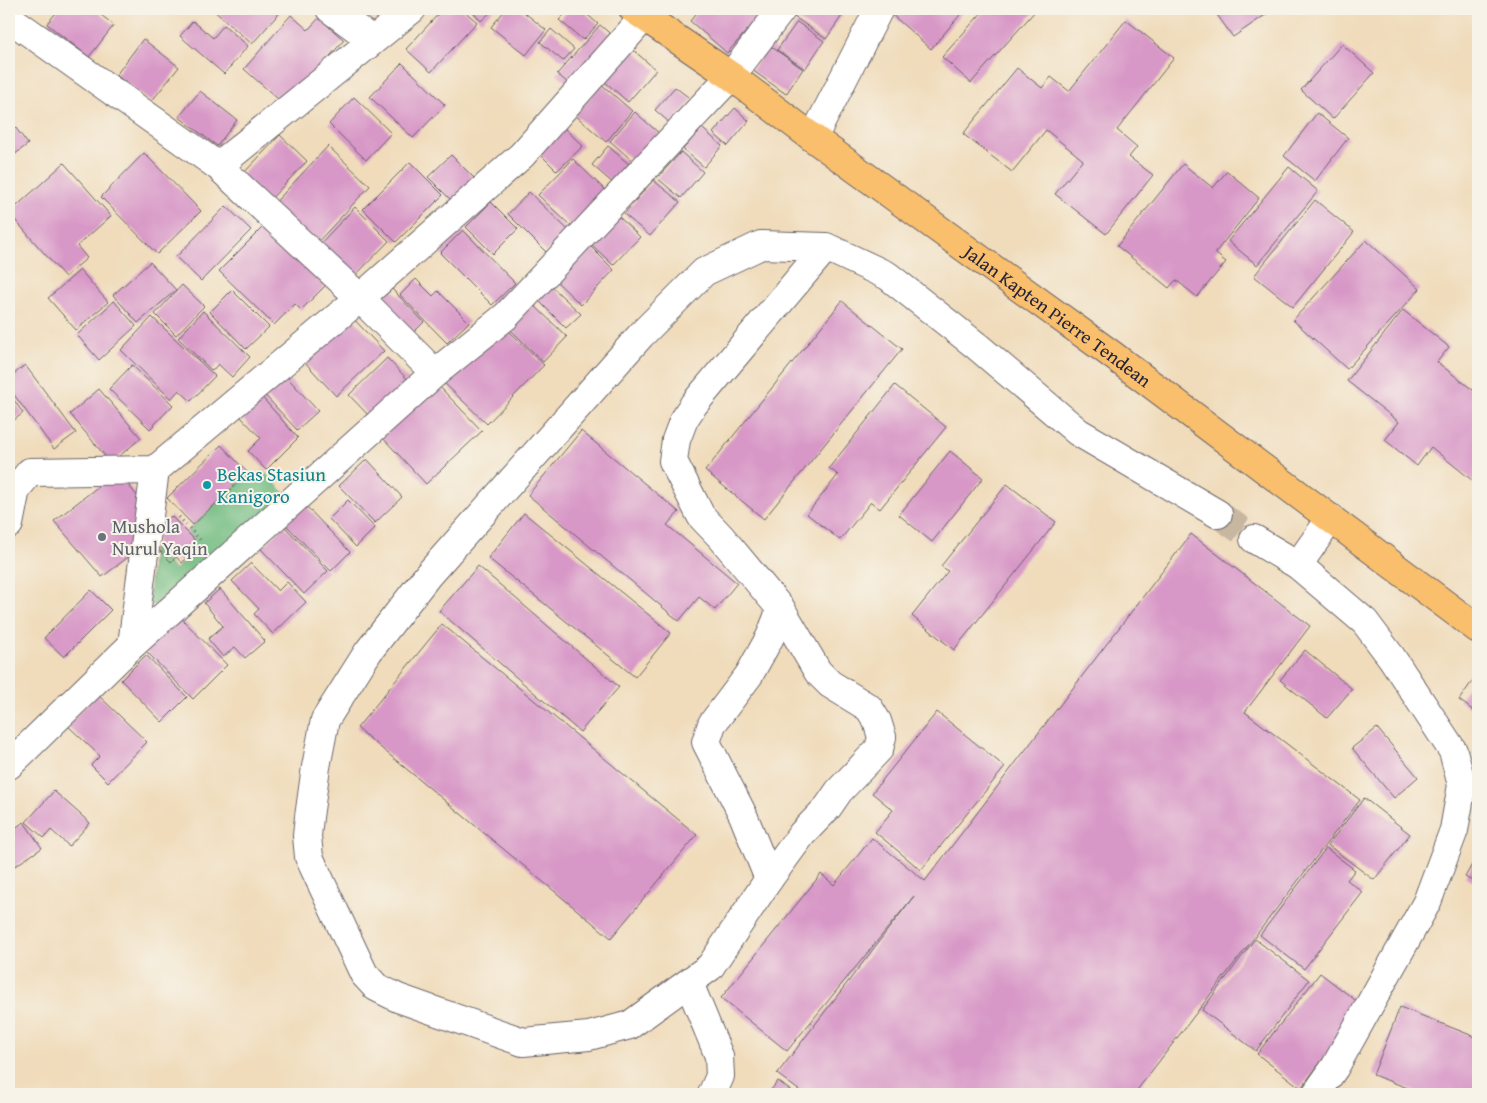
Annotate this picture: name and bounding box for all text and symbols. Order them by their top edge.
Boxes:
street label: Jalan Kapten Pierre Tendean [956,237,1158,394]
place label: Bekas Stasiun Kanigoro [217,460,326,510]
marker: Bekas Stasiun Kanigoro [201,479,213,491]
place label: Mushola Nurul Yaqin [112,512,208,562]
marker: Mushola Nurul Yaqin [96,531,108,543]

